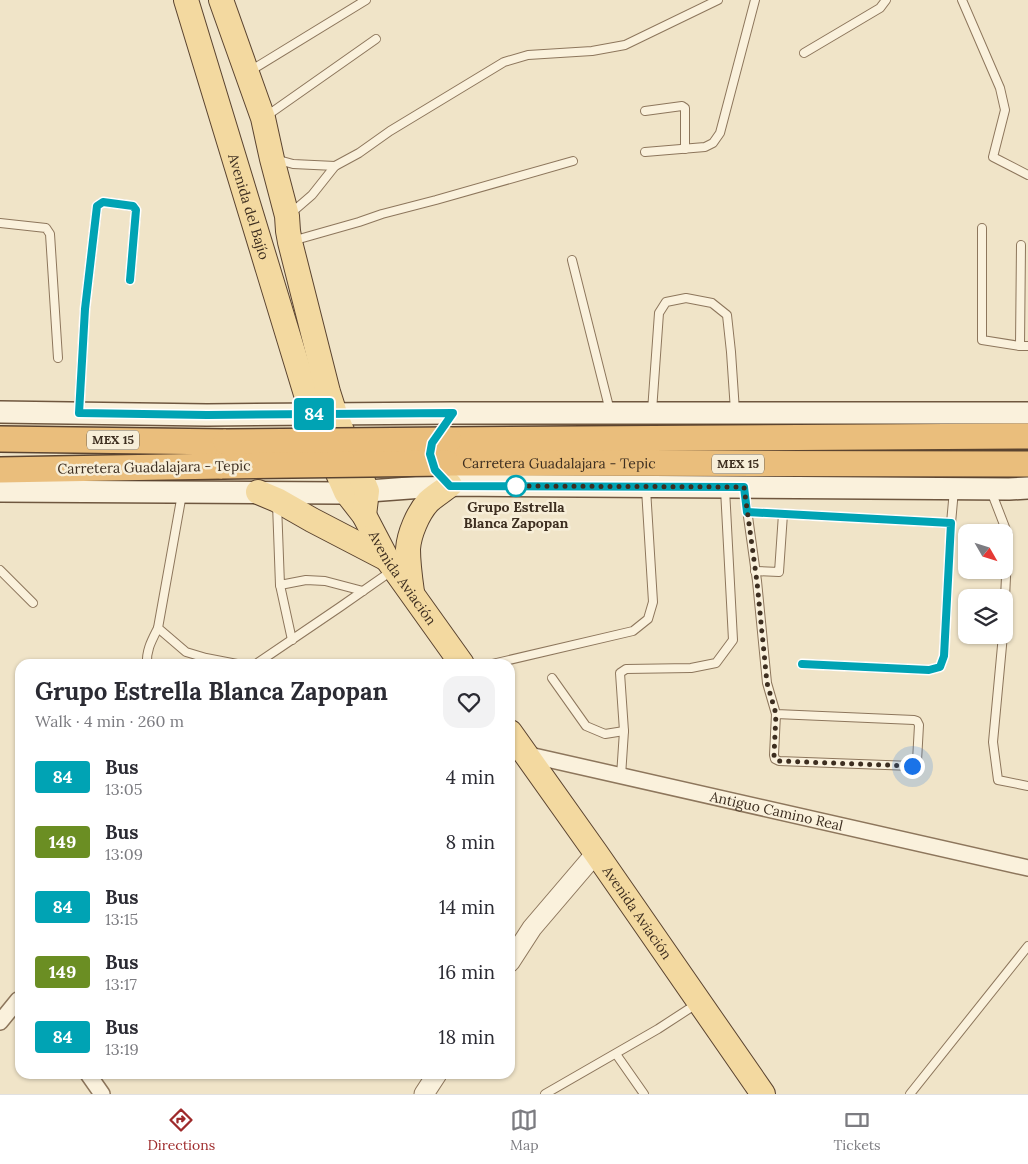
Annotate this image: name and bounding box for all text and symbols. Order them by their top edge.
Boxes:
street label: Avenida del Bajío [224,150,274,262]
line badge: 84 [292,398,336,430]
text: 84 [304,402,324,425]
road number: MEX 15 [87,430,139,450]
street label: Carretera Guadalajara - Tepic [462,454,656,472]
road number: MEX 15 [712,454,764,474]
street label: Carretera Guadalajara - Tepic [57,456,251,478]
marker: Grupo Estrella Blanca Zapopan [505,475,527,497]
place label: Grupo Estrella Blanca Zapopan [464,498,568,532]
north arrow [958,524,1012,579]
map controls [958,524,1013,644]
street label: Avenida Aviación [364,527,441,629]
button: layers [958,589,1013,644]
text: Grupo Estrella Blanca Zapopan [35,676,388,707]
button: heart [443,676,495,728]
text: Walk · 4 min · 260 m [35,711,184,731]
your location [900,754,925,779]
text: Bus [105,755,138,779]
text: 84 [52,765,73,788]
text: 4 min [446,765,495,789]
text: 13:05 [105,779,142,799]
street label: Antiguo Camino Real [707,787,845,835]
text: Bus [105,820,138,844]
text: 149 [49,830,76,853]
text: 8 min [445,830,495,854]
text: 13:09 [105,844,143,864]
street label: Avenida Aviación [598,862,676,963]
text: Bus [105,885,138,909]
text: 84 [52,895,73,918]
text: 14 min [439,895,495,919]
text: 13:15 [105,909,138,929]
text: Bus [105,950,138,974]
text: 149 [49,960,76,983]
text: 16 min [438,960,495,984]
text: 13:17 [105,974,137,994]
text: Bus [105,1015,138,1039]
text: 84 [52,1025,73,1048]
text: 18 min [439,1025,495,1049]
text: 13:19 [105,1039,139,1059]
tab: Directions [147,1106,215,1154]
tab: Map [510,1106,539,1154]
tab: Tickets [833,1106,881,1154]

